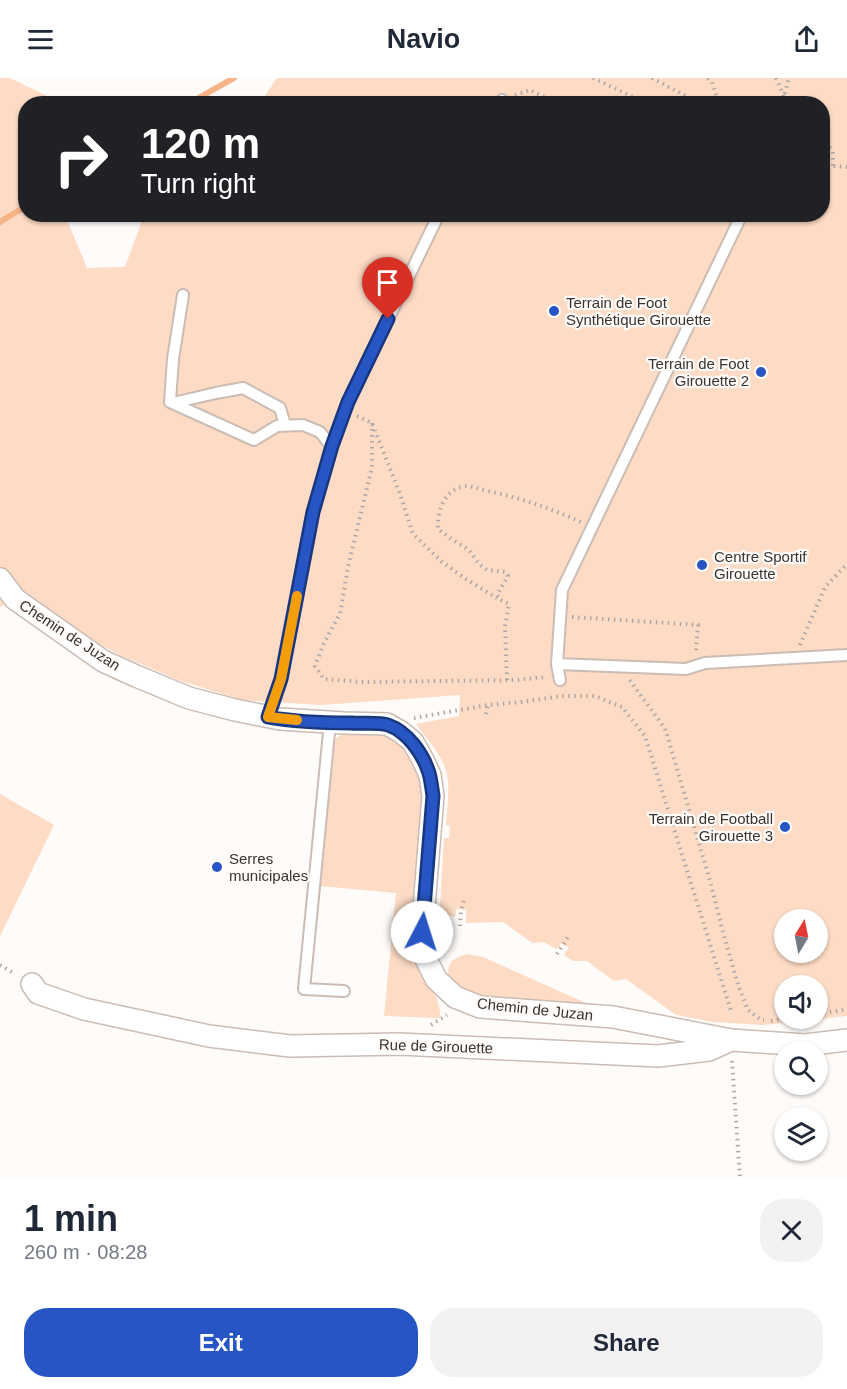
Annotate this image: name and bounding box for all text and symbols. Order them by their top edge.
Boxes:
icon: menu [24,23,57,56]
icon: share [790,23,823,56]
text: Navio [387,24,460,54]
icon: right [42,120,120,198]
text: 120 m [141,120,260,167]
text: Turn right [141,169,256,199]
pin [362,257,413,319]
icon: arrive [371,266,404,299]
place label: Terrain de Foot Synthétique Girouette [566,294,711,328]
marker: Terrain de Foot Synthétique Girouette [547,304,561,318]
place label: Terrain de Foot Girouette 2 [648,355,750,389]
marker: Terrain de Foot Girouette 2 [754,365,768,379]
place label: Centre Sportif Girouette [714,548,807,582]
marker: Centre Sportif Girouette [695,558,709,572]
street label: Chemin de Juzan [16,596,124,674]
place label: Terrain de Football Girouette 3 [649,810,773,844]
marker: Terrain de Football Girouette 3 [778,820,792,834]
place label: Serres municipales [229,850,308,884]
marker: Serres municipales [210,860,224,874]
position arrow [390,900,454,964]
north arrow [774,909,828,963]
map controls [774,909,828,1161]
button: sound [774,975,828,1029]
street label: Chemin de Juzan [476,994,594,1024]
street label: Rue de Girouette [379,1036,493,1056]
button: search [774,1041,828,1095]
button: layers [774,1107,828,1161]
text: 1 min [24,1198,118,1239]
button: close [760,1199,823,1262]
text: 260 m · 08:28 [24,1241,147,1263]
button: Exit [24,1308,418,1377]
button: Share [430,1308,823,1377]

